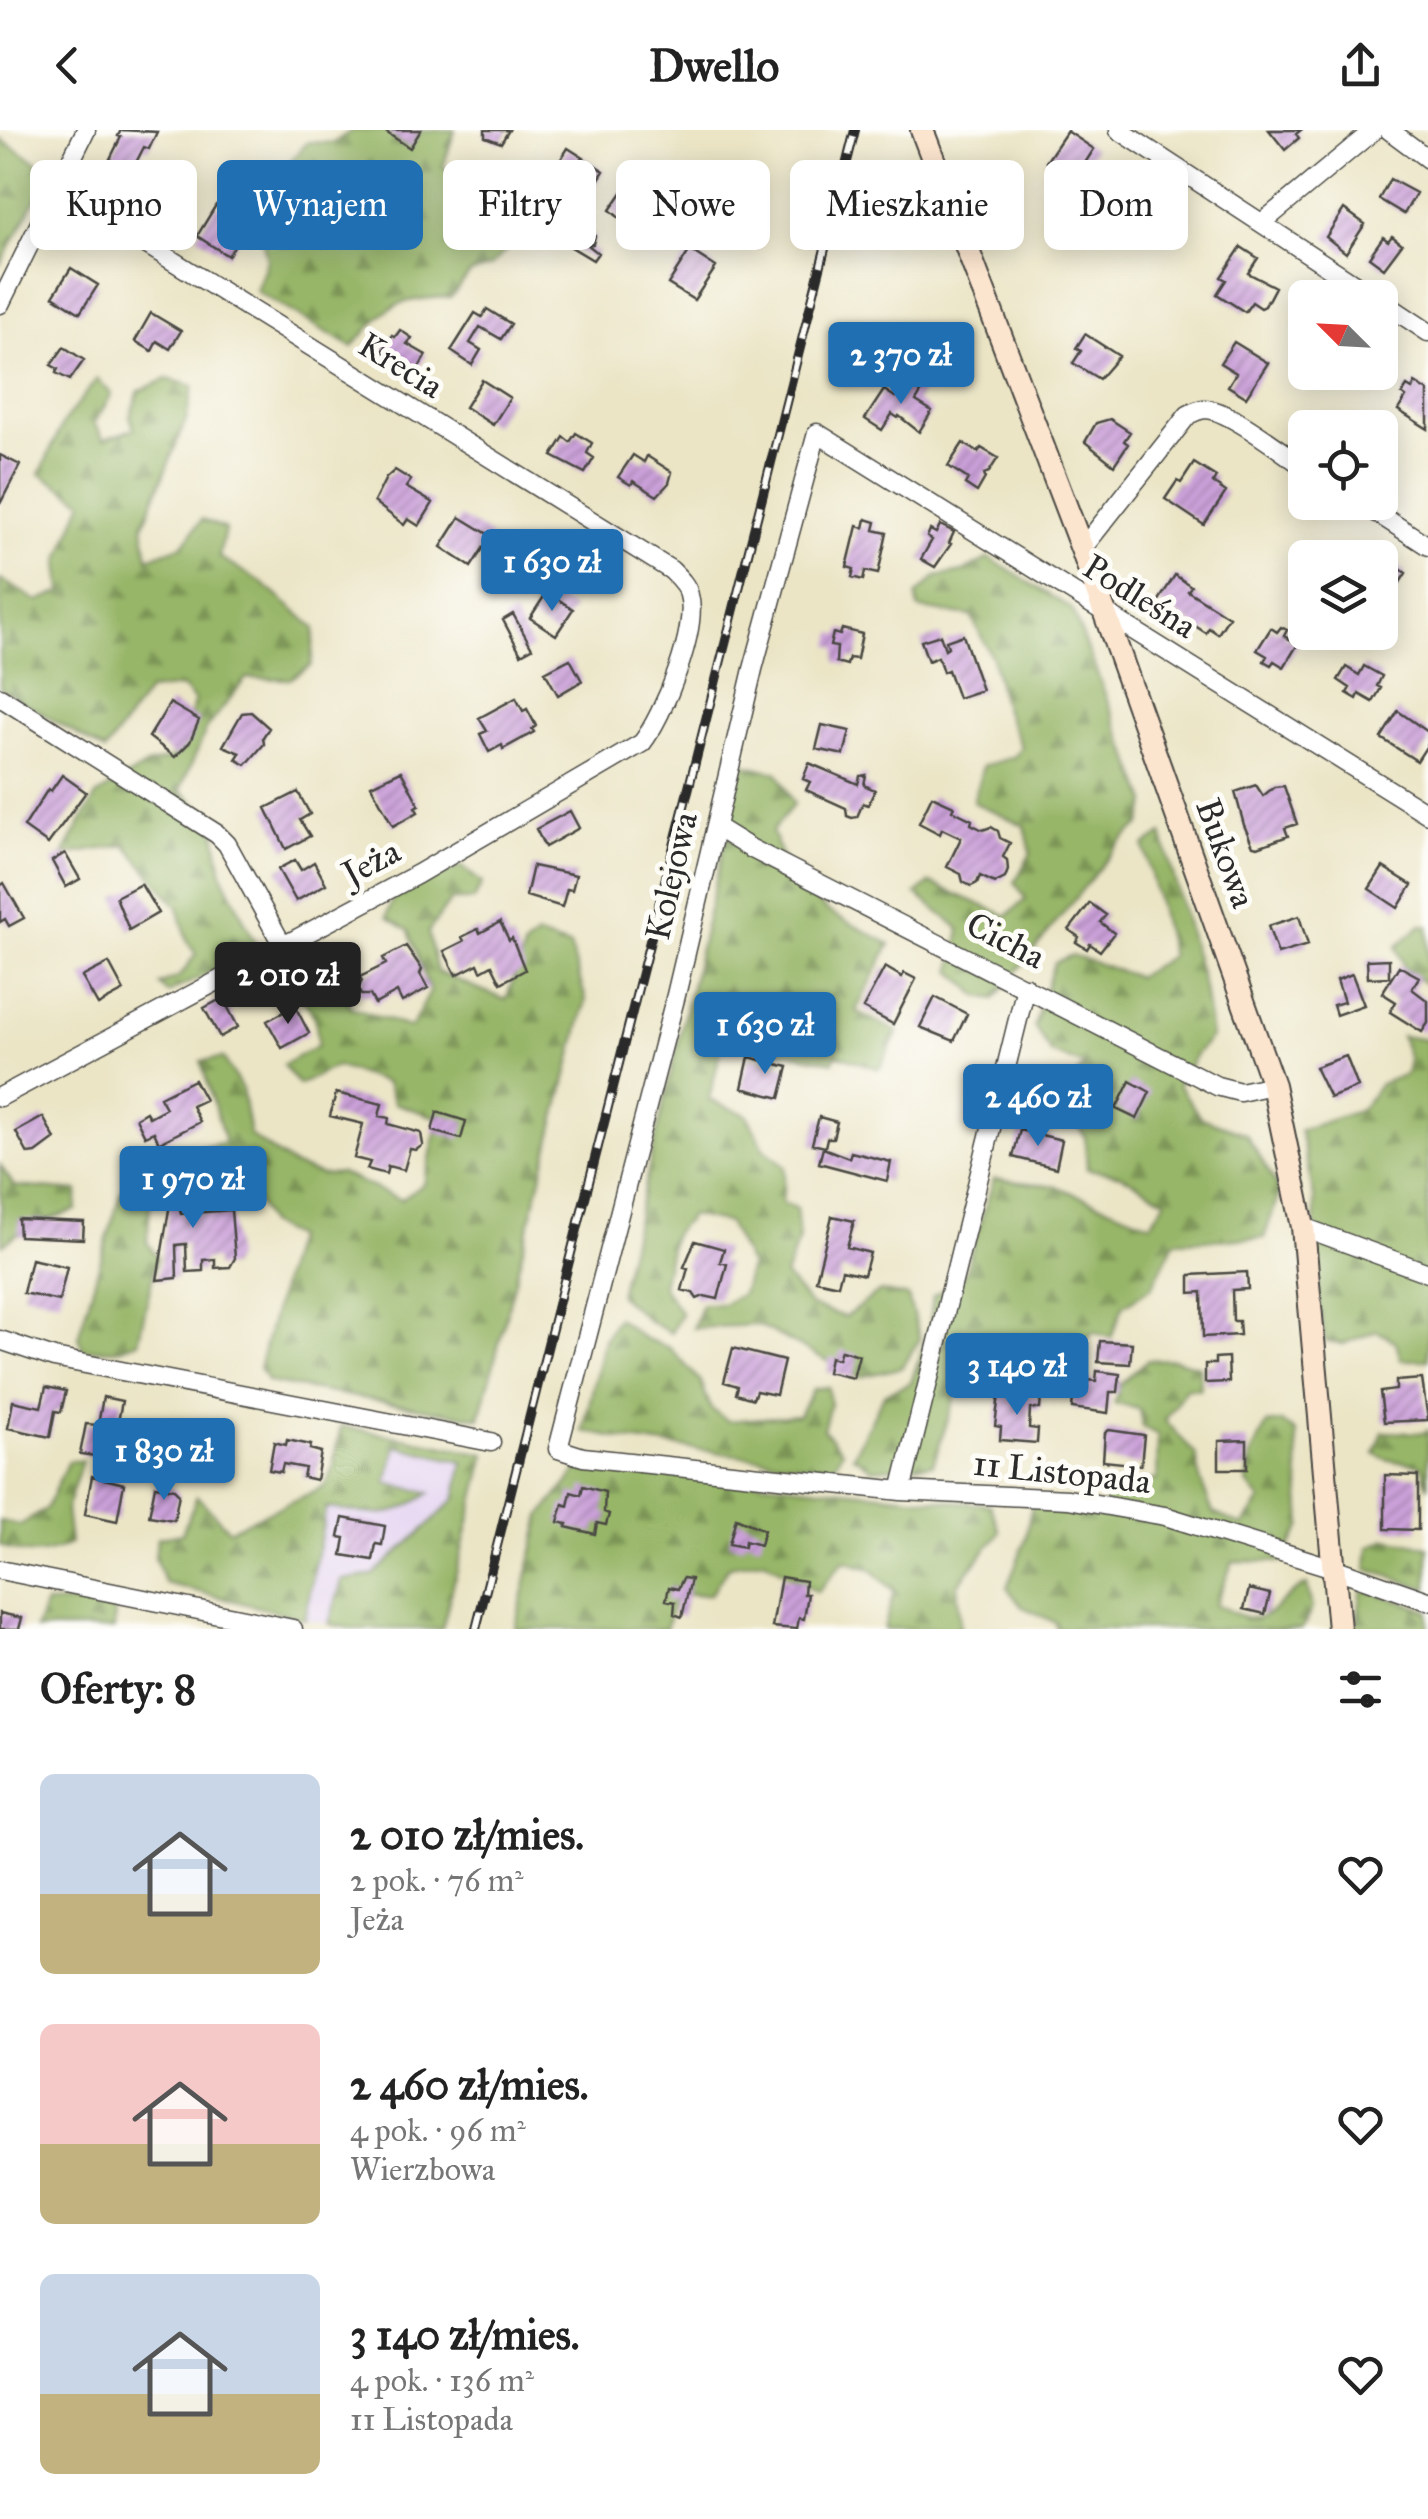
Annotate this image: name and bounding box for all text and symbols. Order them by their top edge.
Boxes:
icon: back [40,38,95,93]
text: Dwello [649,38,779,93]
icon: share [1333,38,1388,93]
chip: Kupno [30,160,197,250]
chip: Wynajem [217,160,423,250]
chip: Filtry [443,160,596,250]
chip: Nowe [616,160,770,250]
chip: Mieszkanie [790,160,1024,250]
chip: Dom [1044,160,1188,250]
north arrow [1288,280,1398,390]
map controls [1288,280,1398,650]
pin: 2 370 zł [798,322,1004,407]
street label: Krecia [351,323,451,408]
text: 2 370 zł [850,335,952,374]
button: locate [1288,410,1398,520]
pin: 1 630 zł [449,529,655,614]
button: layers [1288,540,1398,650]
text: 1 630 zł [503,542,601,581]
street label: Podleśna [1075,545,1204,648]
street label: Bukowa [1186,793,1265,914]
street label: Kolejowa [636,808,707,944]
street label: Jeża [332,830,408,897]
street label: Cicha [959,903,1052,978]
pin: 2 010 zł [185,942,391,1027]
text: 2 010 zł [237,955,339,994]
pin: 1 630 zł [662,992,868,1077]
text: 1 630 zł [716,1005,814,1044]
pin: 2 460 zł [935,1064,1141,1149]
text: 2 460 zł [985,1077,1091,1116]
pin: 1 970 zł [90,1146,296,1231]
text: 1 970 zł [142,1159,244,1198]
pin: 3 140 zł [914,1333,1120,1418]
text: 3 140 zł [967,1346,1067,1385]
pin: 1 830 zł [61,1418,267,1503]
text: 1 830 zł [115,1431,213,1470]
street label: 11 Listopada [971,1442,1153,1503]
icon: filters [1333,1662,1388,1717]
text: Oferty: 8 [40,1663,196,1715]
text: 2 010 zł/mies. [350,1809,584,1861]
icon: home [120,1814,240,1934]
icon: heart [1333,1847,1388,1902]
text: 2 pok. · 76 m² [350,1861,524,1900]
text: Jeża [350,1900,404,1939]
text: 2 460 zł/mies. [350,2059,588,2111]
icon: home [120,2064,240,2184]
icon: heart [1333,2097,1388,2152]
text: 4 pok. · 96 m² [350,2111,526,2150]
text: Wierzbowa [350,2150,495,2189]
text: 3 140 zł/mies. [350,2309,580,2361]
icon: home [120,2314,240,2434]
icon: heart [1333,2347,1388,2402]
text: 4 pok. · 136 m² [350,2361,534,2400]
text: 11 Listopada [350,2400,513,2439]

